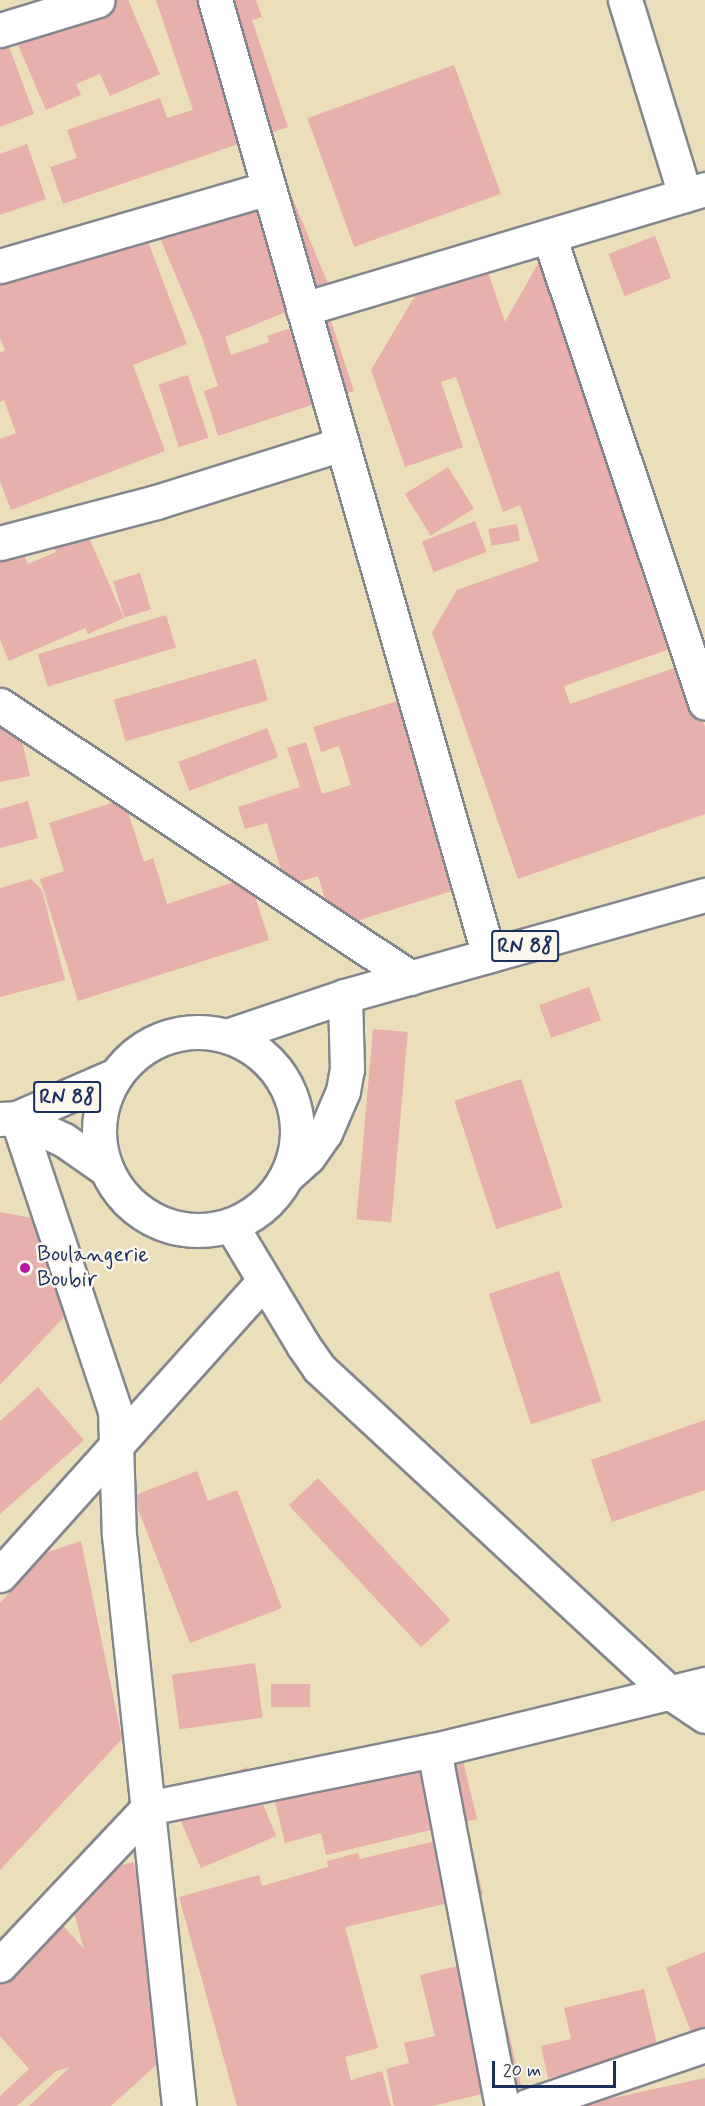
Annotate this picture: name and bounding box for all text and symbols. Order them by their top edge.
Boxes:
road number: RN 88 [490,928,560,964]
road number: RN 88 [32,1079,101,1115]
place label: Boulangerie Boubir [37,1242,149,1294]
marker: Boulangerie Boubir [18,1261,32,1275]
scale bar [495,2049,620,2087]
text: 20 m [503,2059,541,2083]

